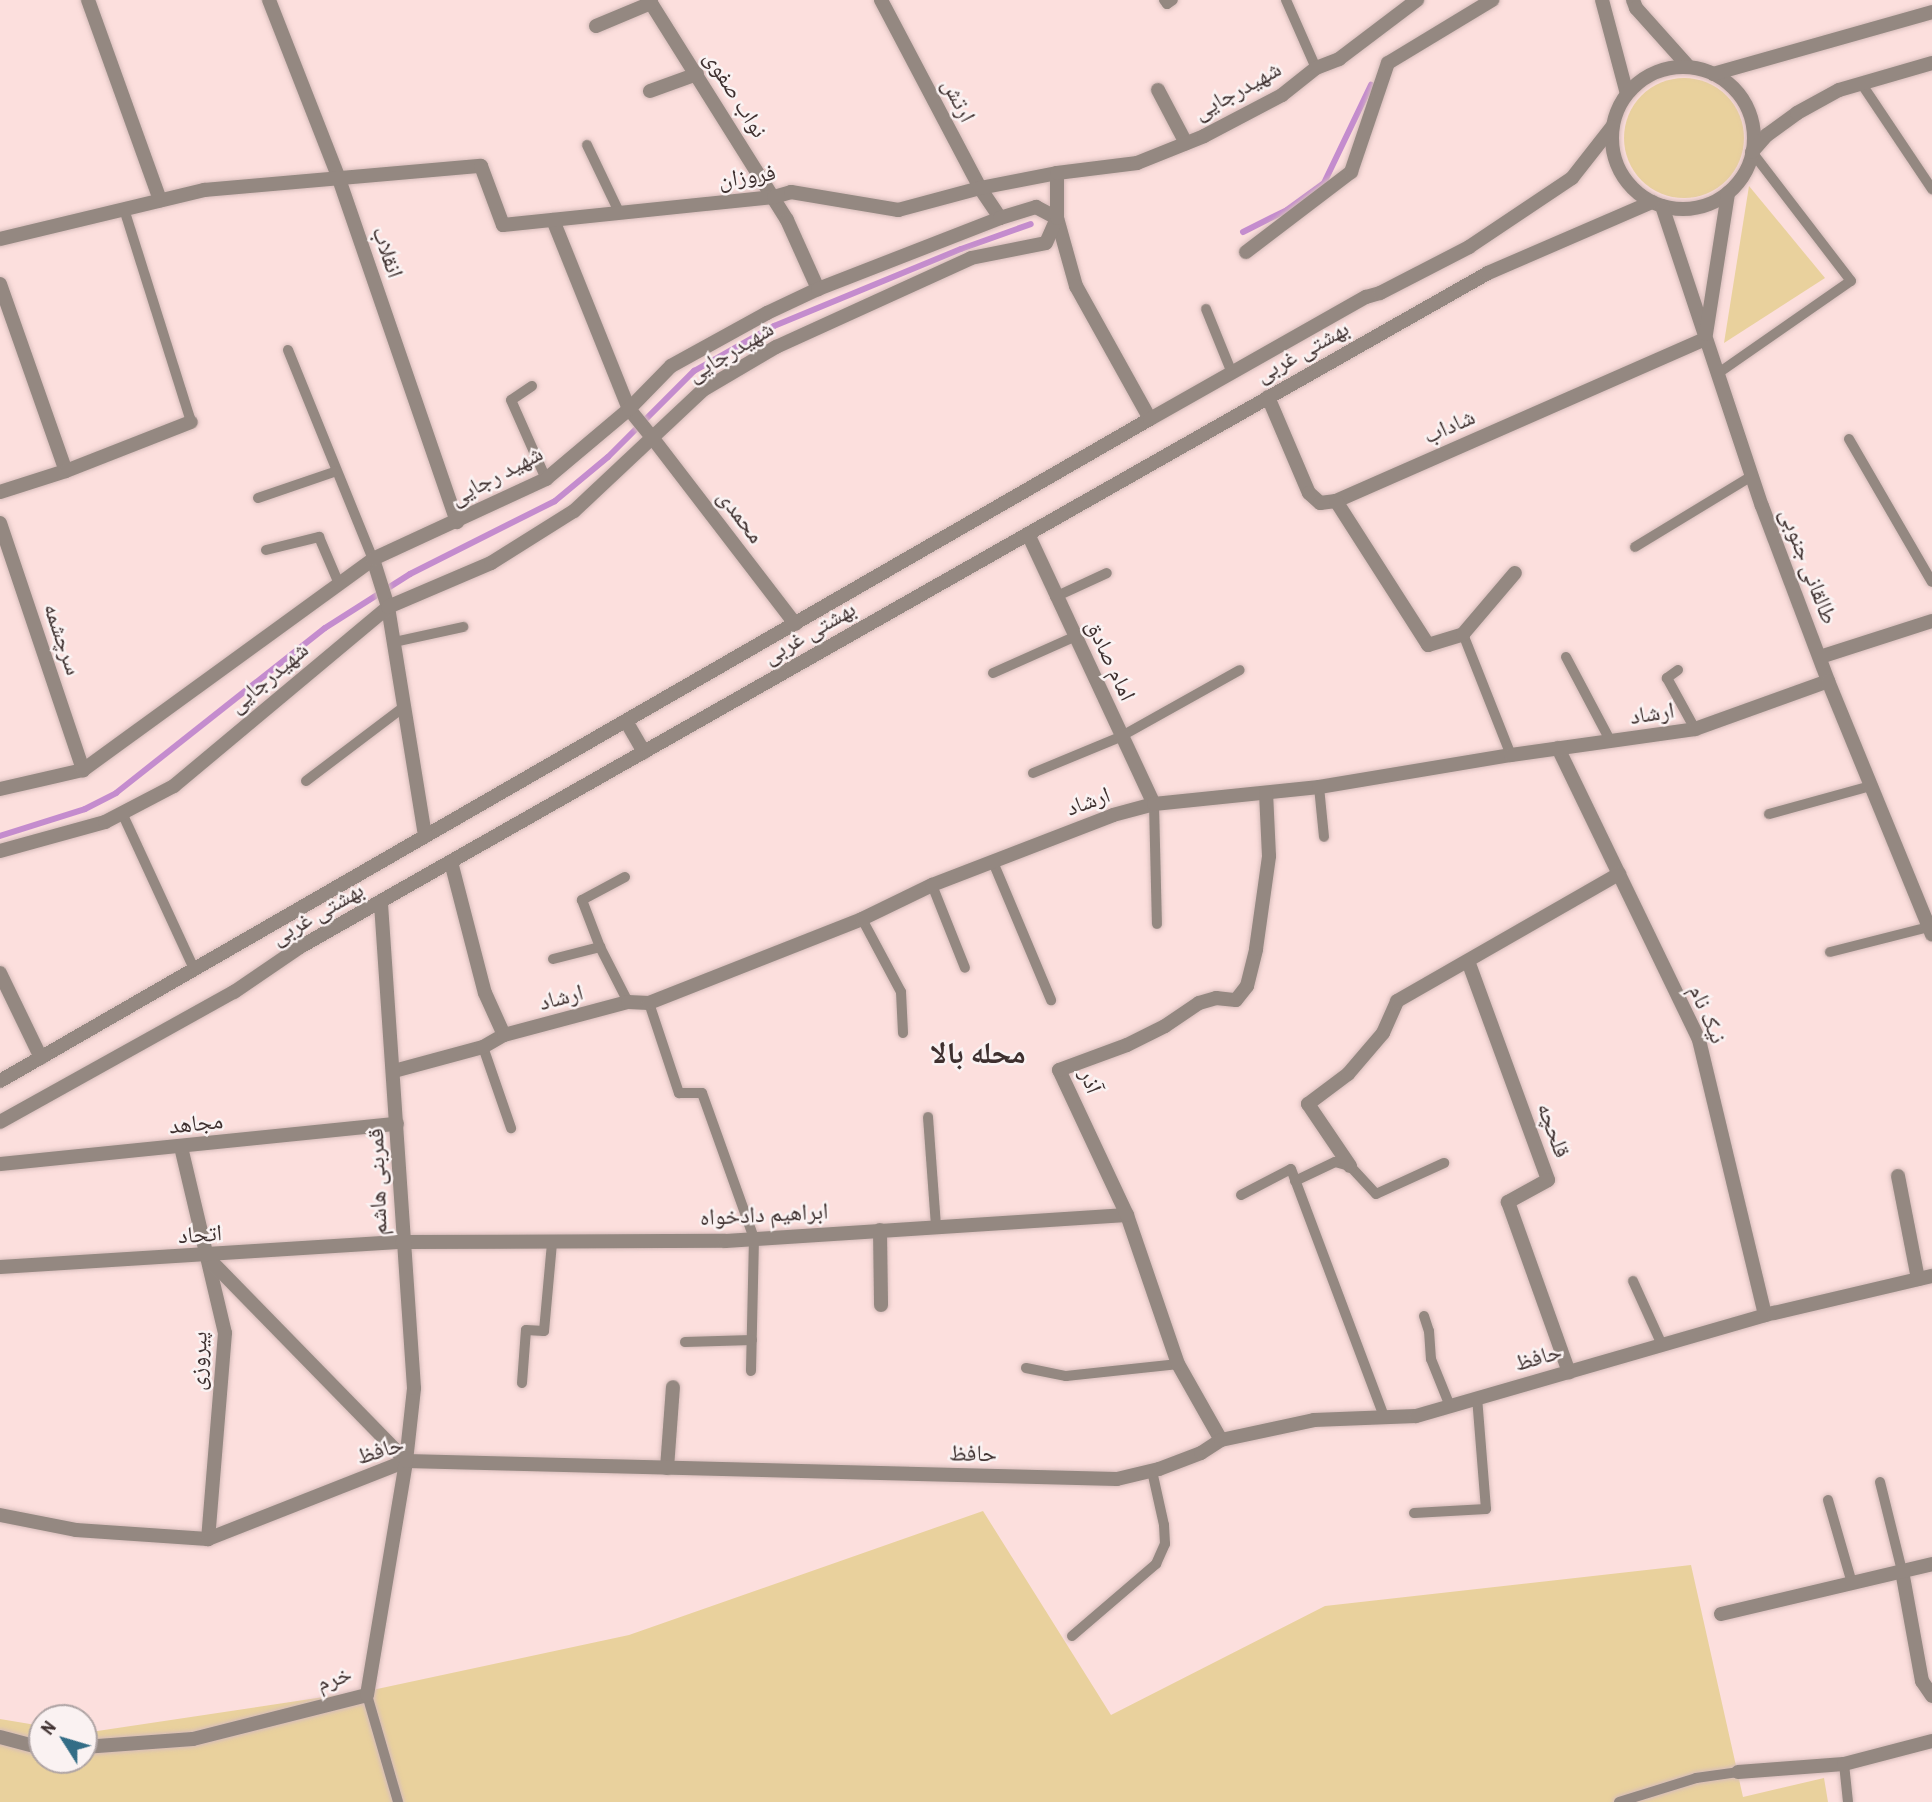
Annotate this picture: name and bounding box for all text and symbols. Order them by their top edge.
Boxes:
street label: نواب صفوی [698,45,774,143]
street label: شهیدرجایی [1188,55,1286,125]
street label: ارتش [936,73,982,127]
street label: فروزان [717,158,777,194]
street label: انقلاب [366,223,410,281]
street label: شهیدرجایی [682,314,778,388]
street label: بهشتی غربی [1250,314,1354,388]
street label: شاداب [1419,402,1479,450]
street label: شهید رجایی [445,439,547,511]
street label: محمدی [712,484,770,548]
street label: طالقانی جنوبی [1774,504,1844,628]
street label: بهشتی غربی [758,594,860,670]
street label: سرچشمه [38,599,88,679]
street label: امام صادق [1080,615,1142,705]
street label: شهیدرجایی [222,636,314,718]
street label: ارشاد [1628,696,1676,730]
street label: ارشاد [1062,780,1114,822]
street label: بهشتی غربی [266,875,368,951]
street label: ارشاد [536,978,586,1016]
street label: نیک نام [1683,980,1733,1048]
district label: محله بالا [930,1034,1026,1070]
street label: آذر [1074,1065,1108,1097]
street label: قلحچه [1531,1099,1577,1161]
street label: مجاهد [168,1106,224,1140]
street label: قمربنی هاشم [361,1128,393,1236]
street label: ابراهیم دادخواه [699,1197,829,1231]
street label: اتحاد [177,1219,223,1249]
street label: پیروزی [183,1331,213,1391]
street label: حافظ [1511,1337,1565,1377]
street label: حافظ [353,1430,407,1470]
street label: حافظ [949,1439,997,1467]
street label: خرم [313,1659,355,1697]
north arrow [28,1704,98,1774]
text: N [34,1715,62,1740]

